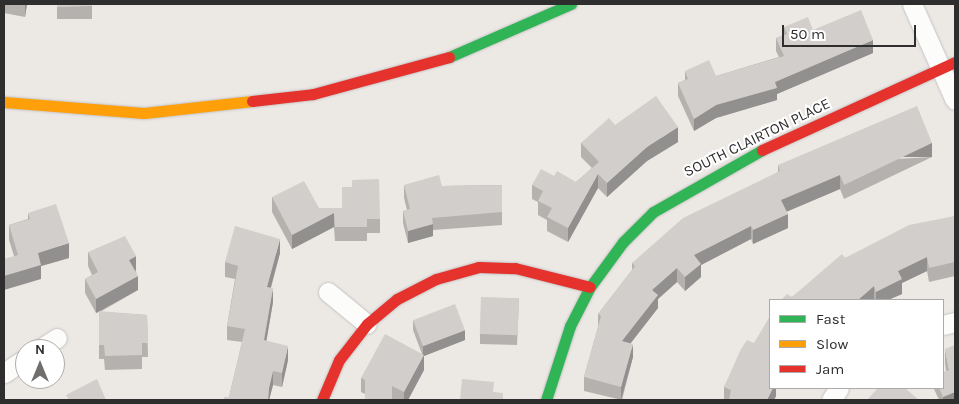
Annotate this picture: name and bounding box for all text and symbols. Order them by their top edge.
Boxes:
scale bar [784,15,918,47]
text: 50 m [790,25,825,43]
street label: SOUTH CLAIRTON PLACE [681,95,833,181]
legend [769,299,944,389]
text: Fast [816,310,845,328]
text: Slow [816,335,848,353]
north arrow [15,339,65,389]
text: N [35,341,45,358]
text: Jam [816,360,844,378]

